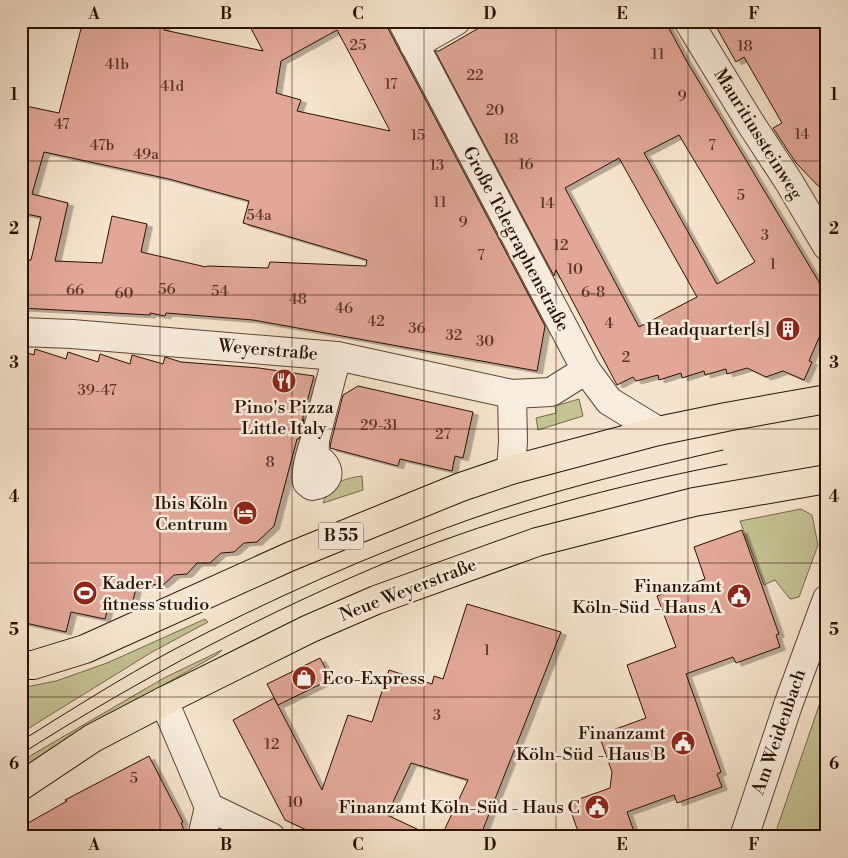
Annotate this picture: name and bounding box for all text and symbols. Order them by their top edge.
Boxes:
text: A [87,4,100,24]
text: B [220,4,232,24]
text: C [352,4,364,24]
text: D [484,4,497,24]
text: E [616,4,628,24]
text: F [748,4,760,24]
house number: 25 [350,36,366,55]
house number: 18 [737,37,753,56]
house number: 11 [651,45,665,64]
house number: 41b [105,55,129,74]
street label: Mauritiussteinweg [708,64,808,204]
house number: 22 [466,66,484,85]
house number: 17 [384,75,398,94]
house number: 41d [160,77,184,96]
text: 1 [10,85,18,105]
text: 1 [830,85,838,105]
house number: 9 [677,87,687,106]
house number: 20 [486,101,504,120]
house number: 47 [54,115,70,134]
house number: 14 [795,125,809,144]
house number: 15 [411,126,425,145]
house number: 18 [503,130,519,149]
house number: 47b [90,136,114,155]
house number: 7 [708,136,716,155]
street label: Große Telegraphenstraße [457,143,575,335]
house number: 49a [133,145,159,164]
house number: 16 [518,155,534,174]
house number: 13 [430,156,444,175]
house number: 5 [737,186,745,205]
house number: 11 [433,193,447,212]
house number: 14 [540,194,554,213]
house number: 54a [246,206,272,225]
house number: 9 [458,213,468,232]
text: 2 [9,219,19,239]
text: 2 [829,219,839,239]
house number: 3 [761,226,769,245]
house number: 12 [553,236,569,255]
house number: 7 [477,246,485,265]
house number: 1 [770,255,777,274]
house number: 10 [567,260,583,279]
house number: 56 [158,280,176,299]
house number: 66 [66,281,84,300]
house number: 54 [211,282,229,301]
house number: 6-8 [581,283,605,302]
house number: 60 [114,284,134,303]
house number: 48 [289,290,307,309]
house number: 46 [335,299,353,318]
house number: 42 [367,312,385,331]
house number: 4 [605,314,614,333]
building icon: Headquarter[s] [775,316,801,342]
place label: Headquarter[s] [646,318,770,341]
house number: 36 [408,319,426,338]
house number: 32 [446,326,462,345]
house number: 30 [476,332,494,351]
street label: Weyerstraße [216,334,319,366]
house number: 2 [622,348,630,367]
text: 3 [9,353,19,373]
text: 3 [829,353,839,373]
restaurant icon: Pino's Pizza Little Italy [271,368,297,394]
house number: 39-47 [77,381,117,400]
place label: Pino's Pizza Little Italy [234,396,335,440]
house number: 29-31 [360,416,399,435]
house number: 27 [435,425,451,444]
house number: 8 [265,453,275,472]
text: 4 [9,487,20,507]
text: 4 [829,487,840,507]
place label: Ibis Köln Centrum [154,492,228,536]
hotel icon: Ibis Köln Centrum [232,500,258,526]
road number: B 55 [318,522,364,550]
street label: Neue Weyerstraße [336,553,480,627]
place label: Kader 1 fitness studio [102,572,209,616]
place label: Finanzamt Köln-Süd - Haus A [572,575,723,619]
sports icon: Kader 1 fitness studio [72,580,98,606]
public building icon: Finanzamt Köln-Süd - Haus A [726,583,752,609]
text: 5 [9,620,19,640]
text: 5 [829,620,839,640]
house number: 1 [484,641,491,660]
shop icon: Eco-Express [291,665,317,691]
street label: Am Weidenbach [746,666,811,799]
place label: Eco-Express [322,667,425,690]
house number: 3 [433,706,441,725]
place label: Finanzamt Köln-Süd - Haus B [516,722,667,766]
public building icon: Finanzamt Köln-Süd - Haus B [670,730,696,756]
house number: 12 [264,735,280,754]
text: 6 [9,754,19,774]
text: 6 [829,754,839,774]
house number: 5 [130,769,138,788]
house number: 10 [287,793,303,812]
public building icon: Finanzamt Köln-Süd - Haus C [584,794,610,820]
place label: Finanzamt Köln-Süd - Haus C [338,796,580,819]
text: A [87,835,100,855]
text: B [220,835,232,855]
text: C [352,835,364,855]
text: D [484,835,497,855]
text: E [616,835,628,855]
text: F [748,835,760,855]

